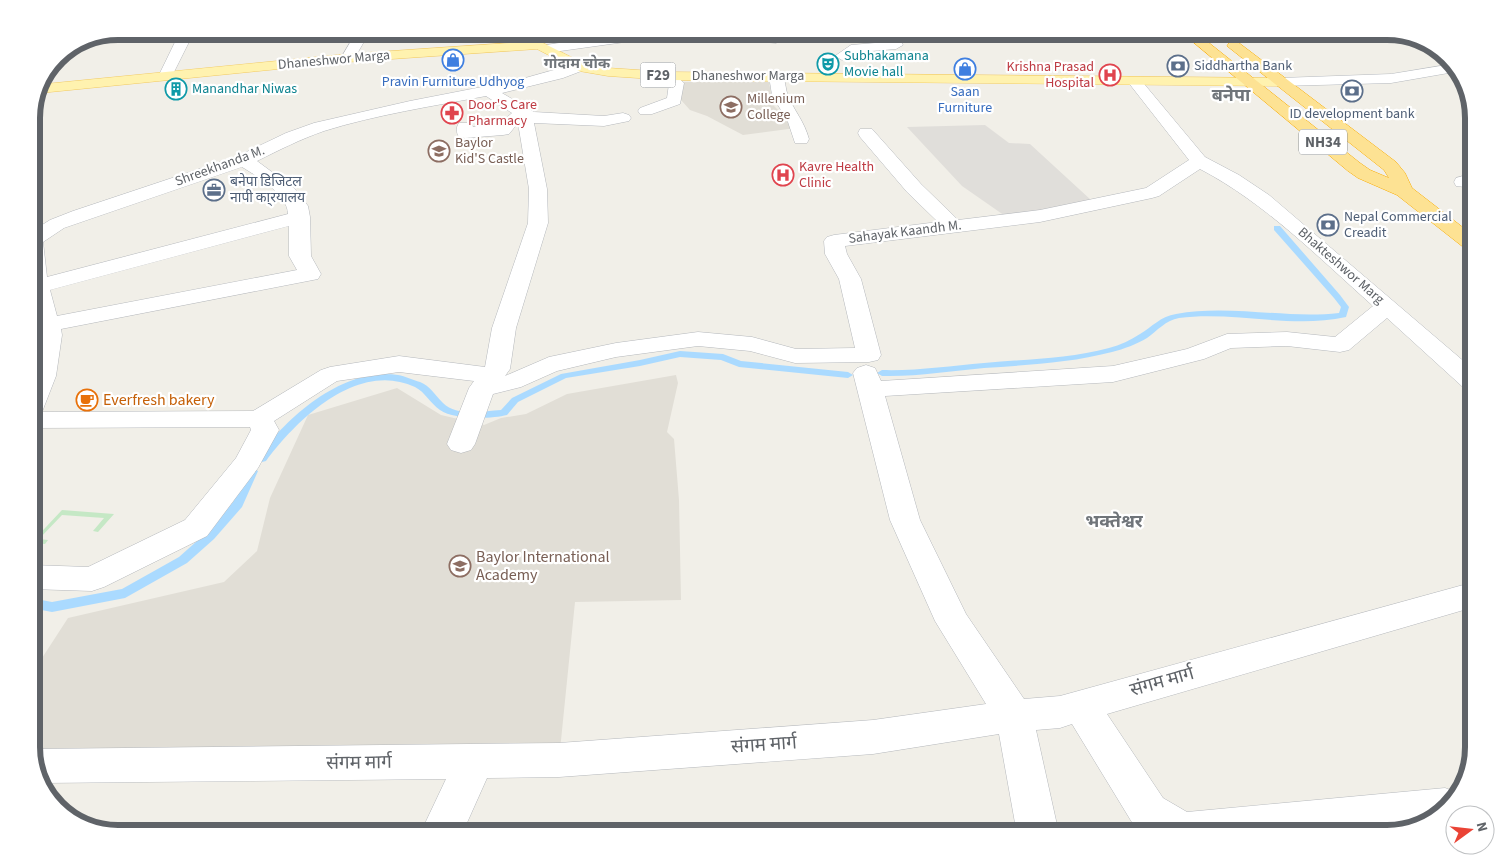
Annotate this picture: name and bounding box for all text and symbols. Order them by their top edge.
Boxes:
street label: Dhaneshwor Marga [277,45,391,75]
place label: Subhakamana Movie hall [844,46,929,82]
shop icon: Pravin Furniture Udhyog [441,48,465,72]
theatre icon: Subhakamana Movie hall [816,52,840,76]
district label: गाेदाम चाेक [544,53,611,74]
bank icon: Siddhartha Bank [1166,54,1190,78]
place label: Siddhartha Bank [1194,56,1292,76]
shop icon: Saan Furniture [953,57,977,81]
place label: Krishna Prasad Hospital [1006,57,1094,93]
road number: F29 [640,62,676,88]
hospital icon: Krishna Prasad Hospital [1098,63,1122,87]
street label: Dhaneshwor Marga [692,66,804,86]
place label: Pravin Furniture Udhyog [382,72,524,92]
building icon: Manandhar Niwas [164,77,188,101]
place label: Manandhar Niwas [192,79,297,99]
bank icon: ID development bank [1340,79,1364,103]
place label: Saan Furniture [938,82,992,118]
district label: बनेपा [1212,83,1251,108]
place label: Millenium College [747,89,805,125]
place label: Door'S Care Pharmacy [468,95,537,131]
school or university icon: Millenium College [719,95,743,119]
pharmacy icon: Door'S Care Pharmacy [440,101,464,125]
place label: ID development bank [1289,104,1415,124]
road number: NH34 [1299,130,1347,154]
place label: Baylor Kid'S Castle [455,133,524,169]
school or university icon: Baylor Kid'S Castle [427,139,451,163]
street label: Shreekhanda M. [172,140,268,192]
place label: Kavre Health Clinic [799,157,874,193]
hospital icon: Kavre Health Clinic [771,163,795,187]
place label: बनेपा डिजिटल नापी का्रयालय [230,172,306,208]
office icon: बनेपा डिजिटल नापी का्रयालय [202,178,226,202]
place label: Nepal Commercial Creadit [1344,207,1452,243]
bank icon: Nepal Commercial Creadit [1316,213,1340,237]
street label: Sahayak Kaandh M. [847,215,963,249]
street label: Bhakteshwor Marg [1293,223,1389,309]
cafe icon: Everfresh bakery [75,388,99,412]
place label: Everfresh bakery [103,389,215,411]
district label: भक्तेश्वर [1085,509,1144,534]
place label: Baylor International Academy [476,546,610,586]
school or university icon: Baylor International Academy [448,554,472,578]
street label: संगम मार्ग [1127,660,1198,704]
street label: संगम मार्ग [730,729,799,761]
street label: संगम मार्ग [326,749,393,777]
north arrow [1445,805,1495,855]
text: N [1471,820,1492,834]

